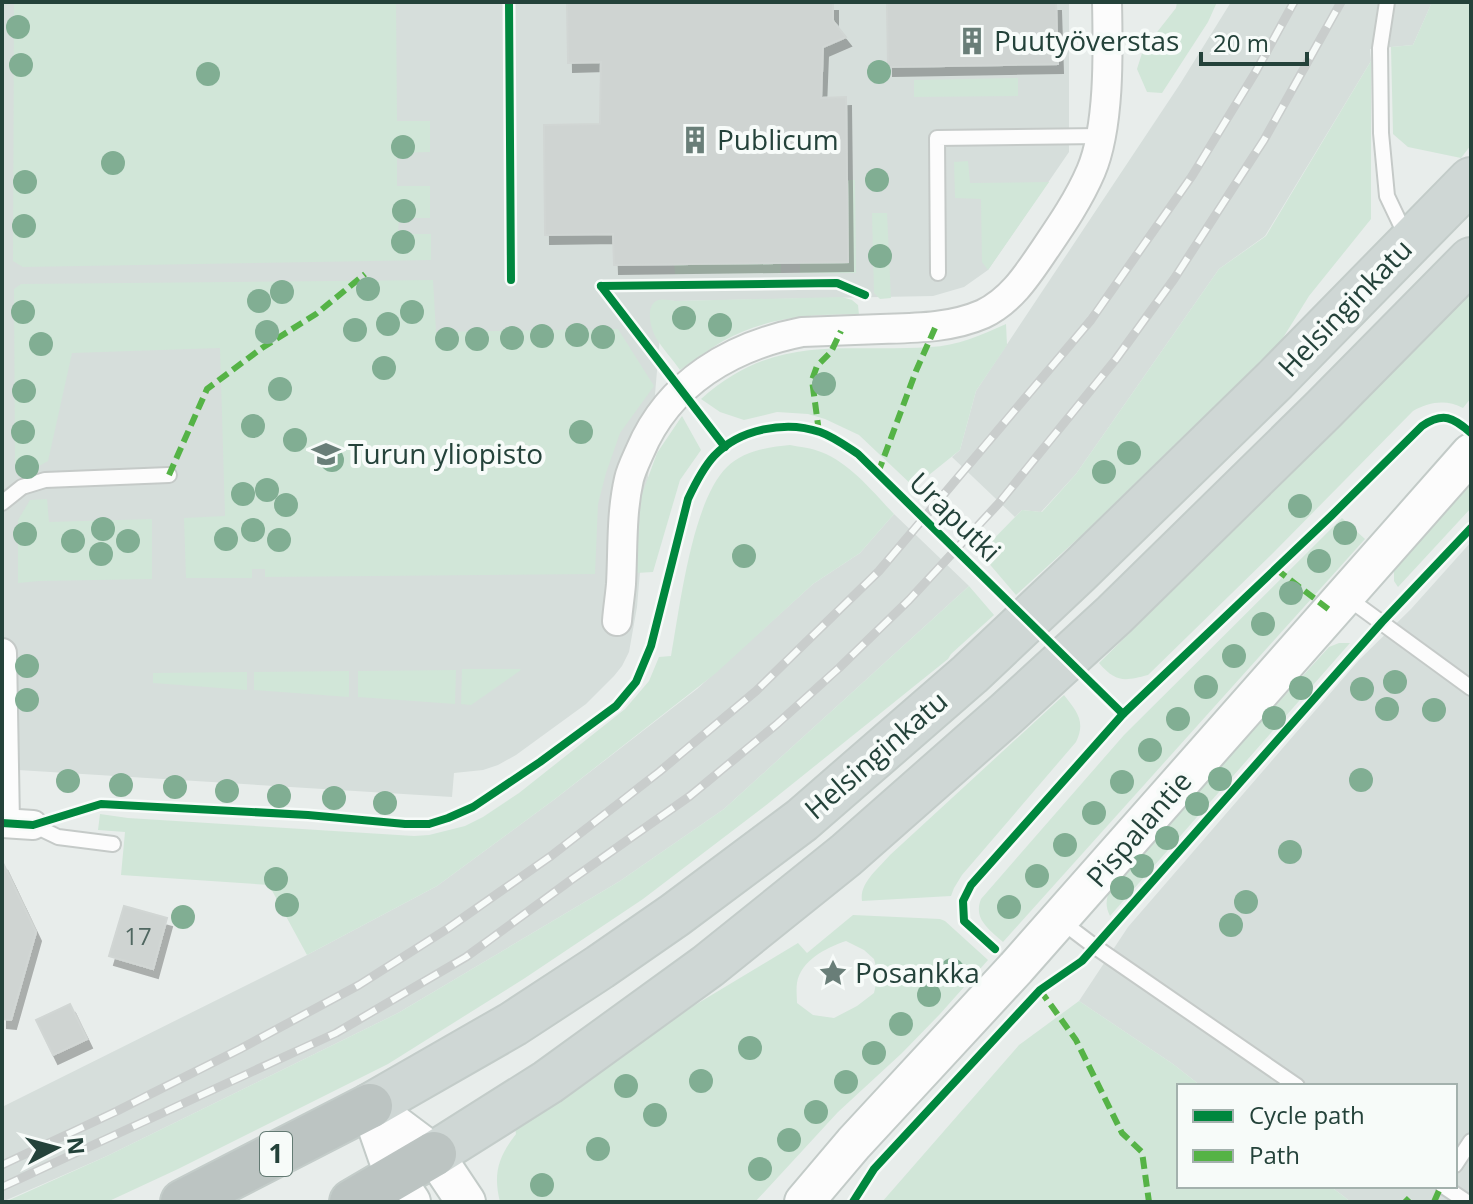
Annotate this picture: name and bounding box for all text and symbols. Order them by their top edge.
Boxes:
scale bar [1201,16,1307,66]
place label: Puutyöverstas [994,21,1179,59]
building icon: Puutyöverstas [957,26,987,56]
text: 20 m [1213,26,1269,59]
place label: Publicum [717,120,839,158]
building icon: Publicum [680,125,710,155]
street label: Helsinginkatu [1269,230,1420,384]
place label: Turun yliopisto [348,434,543,472]
school or university icon: Turun yliopisto [311,439,341,469]
street label: Uraputki [902,463,1010,569]
street label: Helsinginkatu [796,682,955,827]
street label: Pispalantie [1077,762,1199,895]
house number: 17 [124,919,152,952]
place label: Posankka [855,953,980,991]
place icon: Posankka [818,958,848,988]
legend [1177,1084,1457,1188]
text: Cycle path [1249,1098,1365,1131]
north arrow [16,1108,96,1188]
road number: 1 [260,1132,292,1176]
text: N [61,1135,93,1156]
text: Path [1249,1138,1300,1171]

